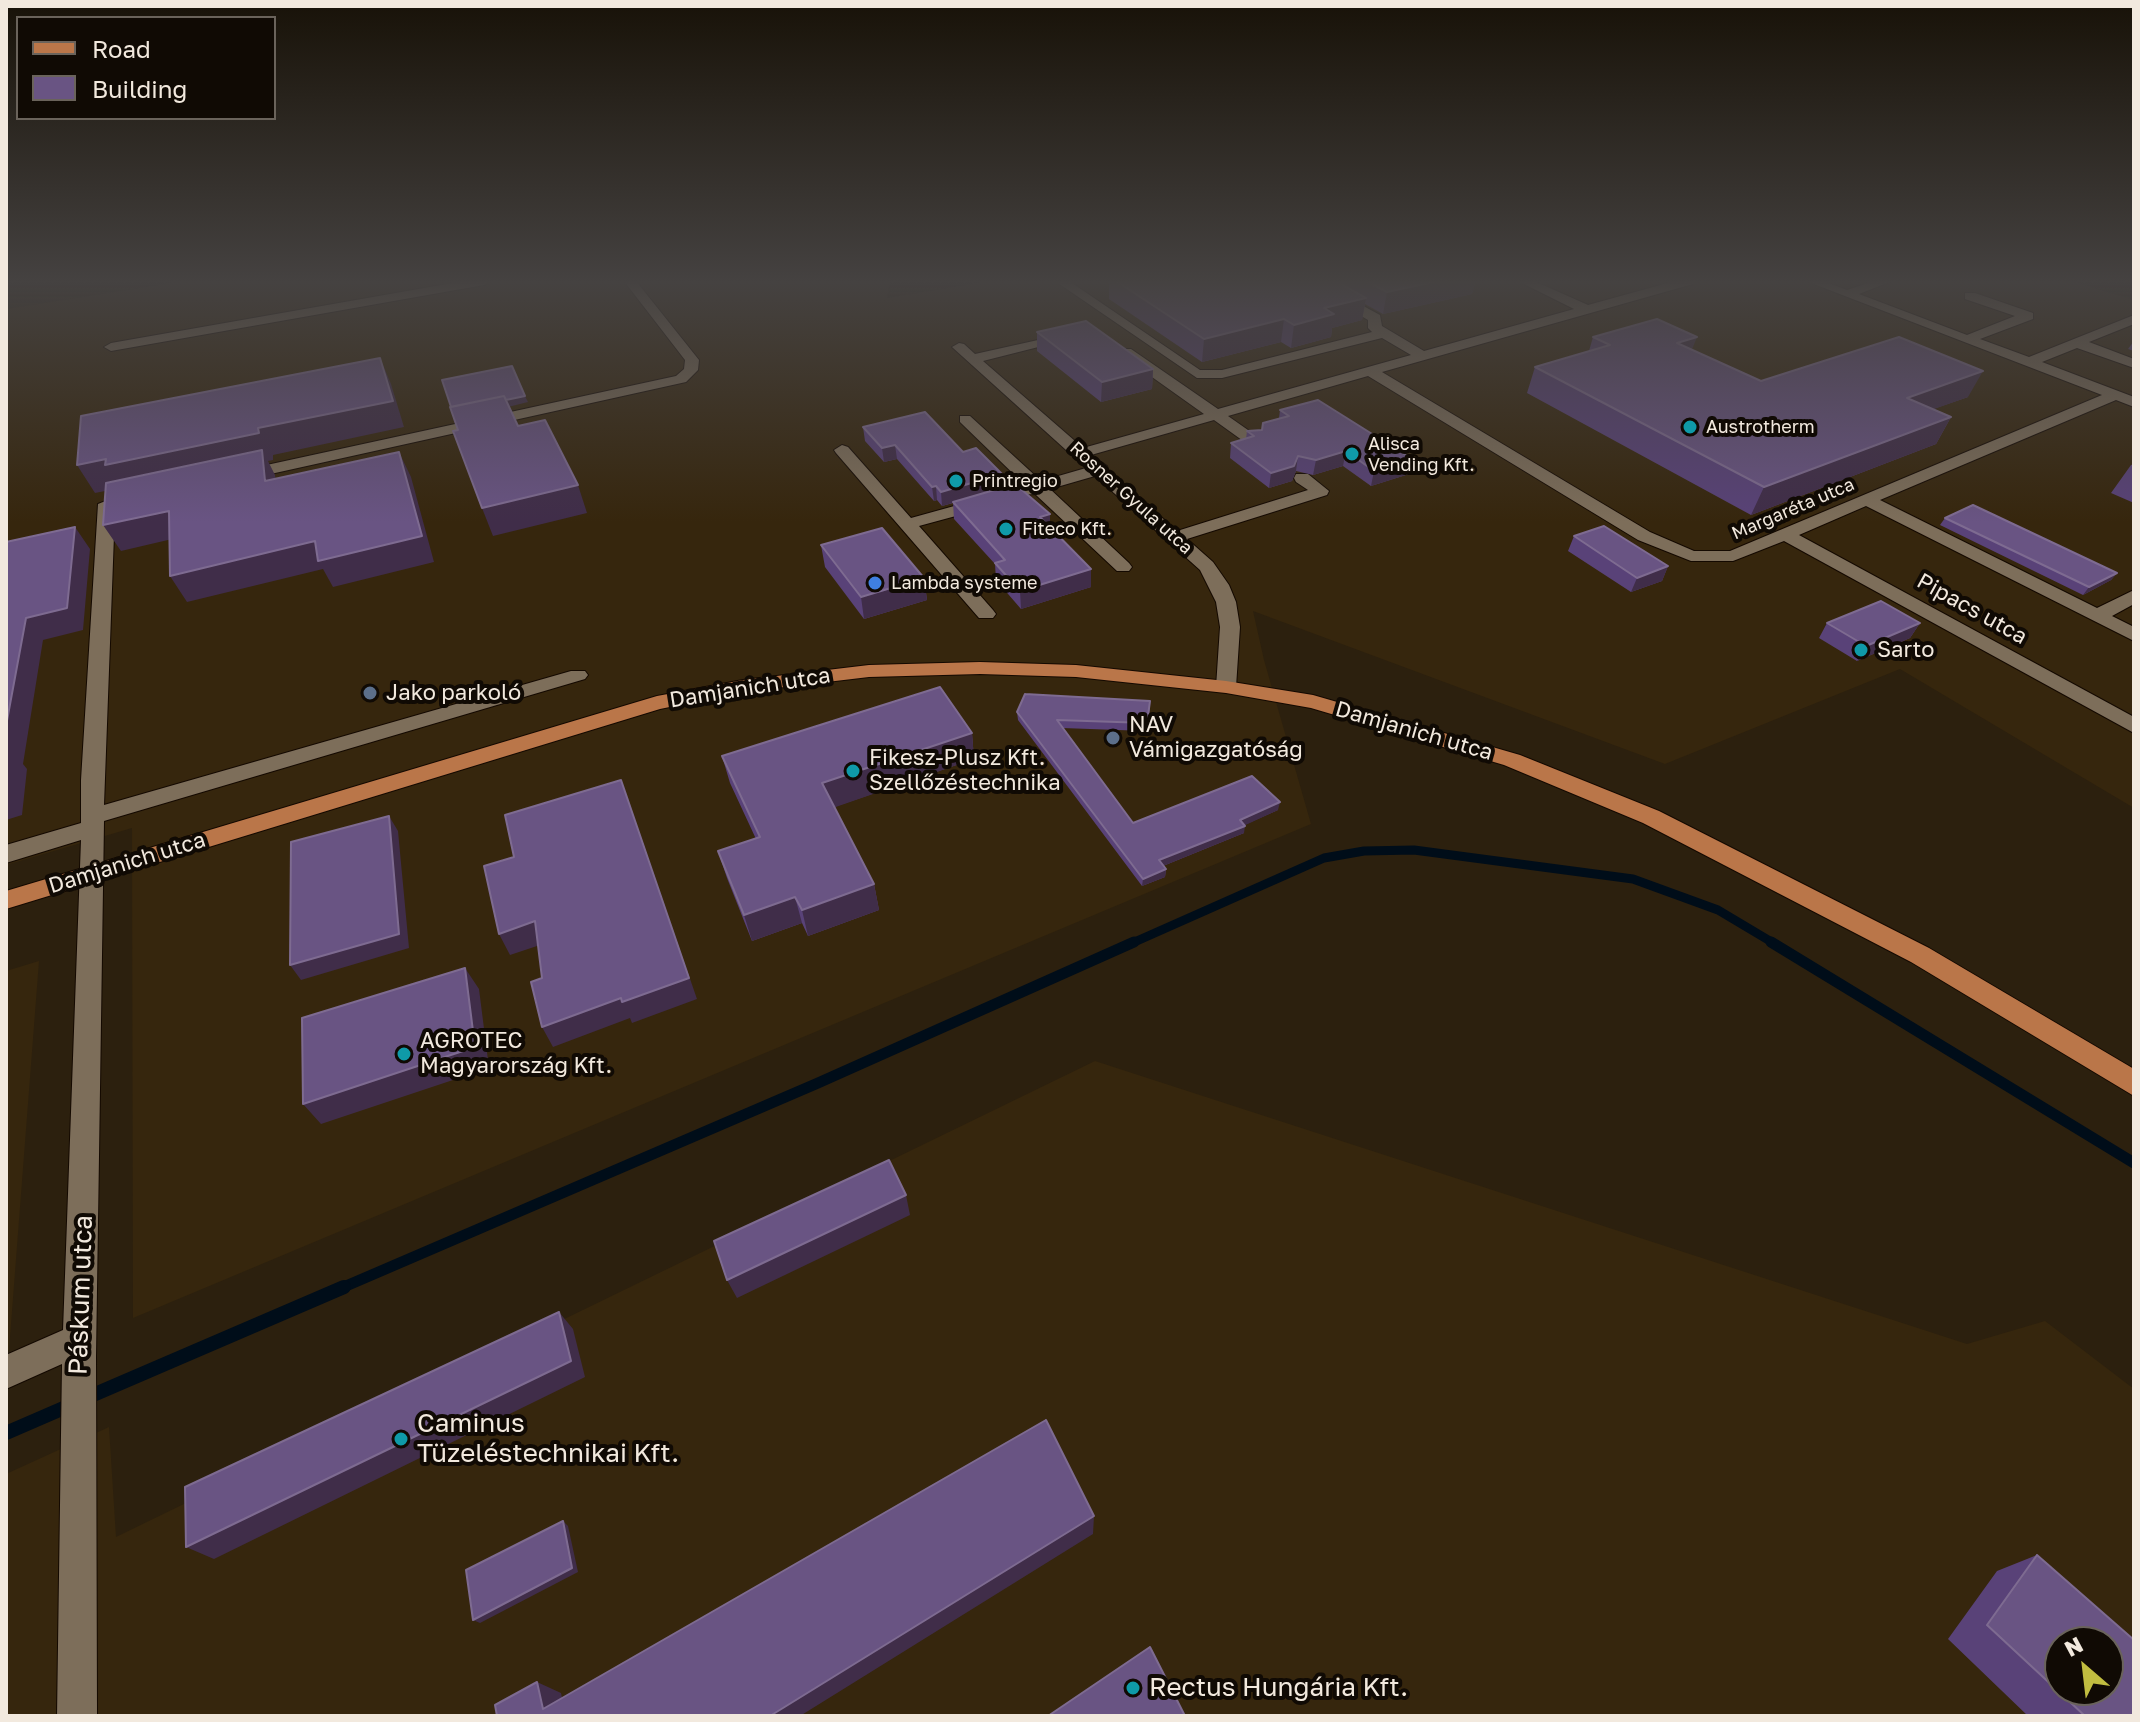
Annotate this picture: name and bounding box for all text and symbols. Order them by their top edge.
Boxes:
legend [16,16,276,120]
text: Road [92,34,151,63]
text: Building [92,74,187,103]
place label: Austrotherm [1706,416,1815,438]
marker: Austrotherm [1681,418,1699,436]
place label: Alisca Vending Kft. [1368,433,1475,476]
street label: Rosner Gyula utca [1065,437,1197,559]
marker: Alisca Vending Kft. [1343,445,1361,463]
place label: Printregio [972,470,1058,492]
marker: Printregio [947,472,965,490]
street label: Margaréta utca [1729,473,1857,545]
place label: Fiteco Kft. [1022,518,1112,540]
marker: Fiteco Kft. [997,520,1015,538]
street label: Pipacs utca [1912,568,2032,650]
place label: Lambda systeme [891,572,1038,594]
marker: Lambda systeme [866,574,884,592]
place label: Sarto [1877,637,1935,663]
marker: Sarto [1852,641,1870,659]
street label: Damjanich utca [668,662,832,714]
place label: Jako parkoló [386,680,521,706]
marker: Jako parkoló [361,684,379,702]
street label: Damjanich utca [1332,696,1496,766]
place label: NAV Vámigazgatóság [1129,712,1303,764]
marker: NAV Vámigazgatóság [1104,729,1122,747]
place label: Fikesz-Plusz Kft. Szellőzéstechnika [869,745,1061,796]
marker: Fikesz-Plusz Kft. Szellőzéstechnika [844,762,862,780]
street label: Damjanich utca [45,827,209,899]
place label: AGROTEC Magyarország Kft. [420,1028,612,1080]
marker: AGROTEC Magyarország Kft. [395,1045,413,1063]
street label: Páskum utca [63,1214,99,1376]
place label: Caminus Tüzeléstechnikai Kft. [417,1408,679,1470]
marker: Caminus Tüzeléstechnikai Kft. [392,1430,410,1448]
north arrow [2044,1626,2124,1706]
text: N [2060,1630,2087,1662]
place label: Rectus Hungária Kft. [1149,1672,1408,1704]
marker: Rectus Hungária Kft. [1124,1679,1142,1697]

